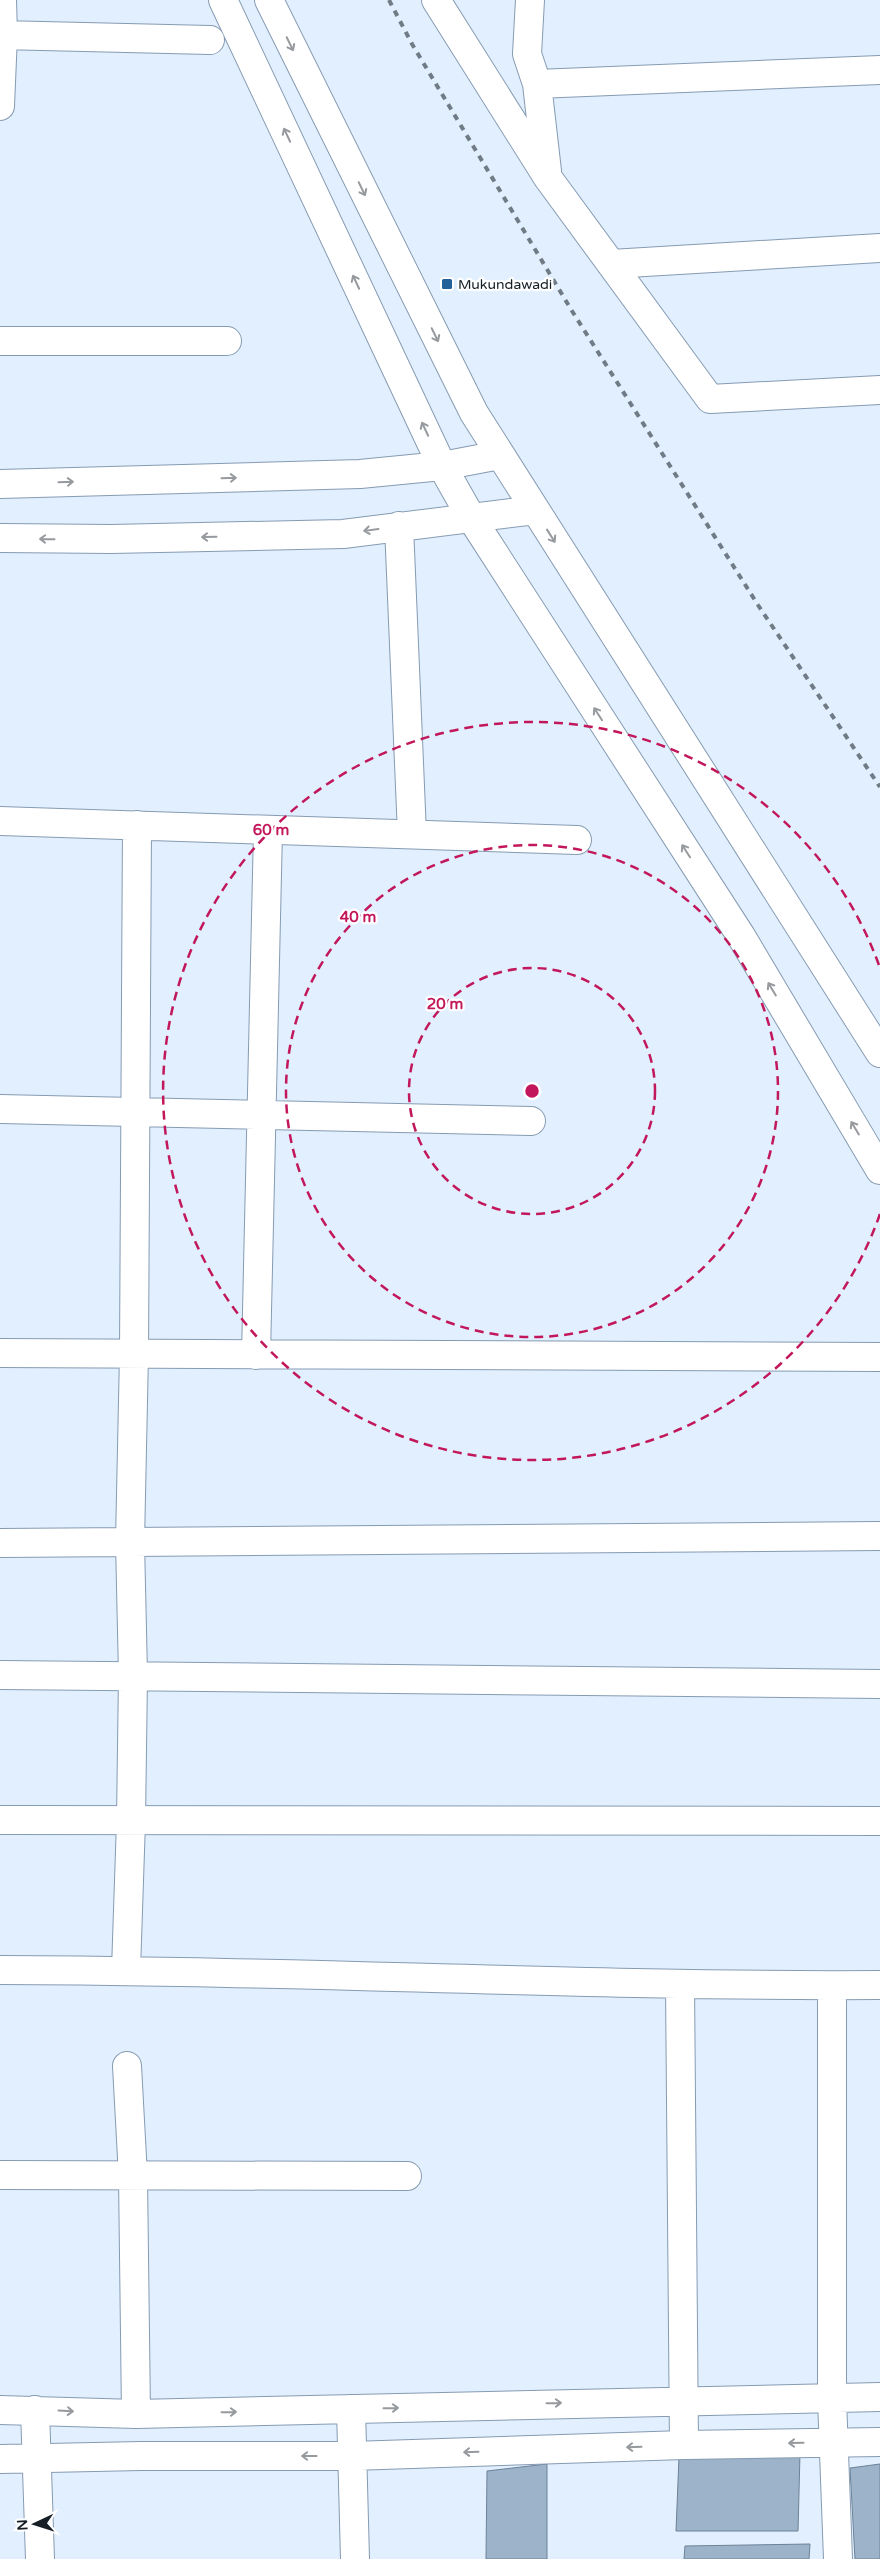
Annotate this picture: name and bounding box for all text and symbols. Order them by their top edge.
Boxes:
one-way arrow [286,36,295,51]
one-way arrow [282,128,292,143]
one-way arrow [358,181,368,196]
one-way arrow [351,275,361,290]
place label: Mukundawadi [458,276,552,293]
marker: Mukundawadi [440,277,454,291]
one-way arrow [431,327,440,342]
one-way arrow [420,422,430,437]
one-way arrow [220,473,236,483]
one-way arrow [58,478,74,487]
one-way arrow [364,525,380,535]
one-way arrow [546,528,556,542]
one-way arrow [202,532,218,542]
one-way arrow [39,534,55,543]
one-way arrow [593,708,603,722]
text: 60 m [253,821,289,839]
one-way arrow [681,844,691,858]
text: 40 m [340,908,376,926]
one-way arrow [767,982,777,996]
text: 20 m [427,995,463,1013]
centre of rings [523,1082,541,1100]
one-way arrow [850,1122,860,1136]
one-way arrow [545,2399,561,2408]
one-way arrow [383,2403,399,2412]
one-way arrow [58,2407,74,2416]
one-way arrow [220,2407,236,2416]
one-way arrow [789,2438,805,2448]
one-way arrow [626,2442,642,2452]
one-way arrow [464,2448,480,2457]
one-way arrow [301,2451,318,2461]
north arrow [10,2499,60,2549]
text: N [14,2519,31,2531]

